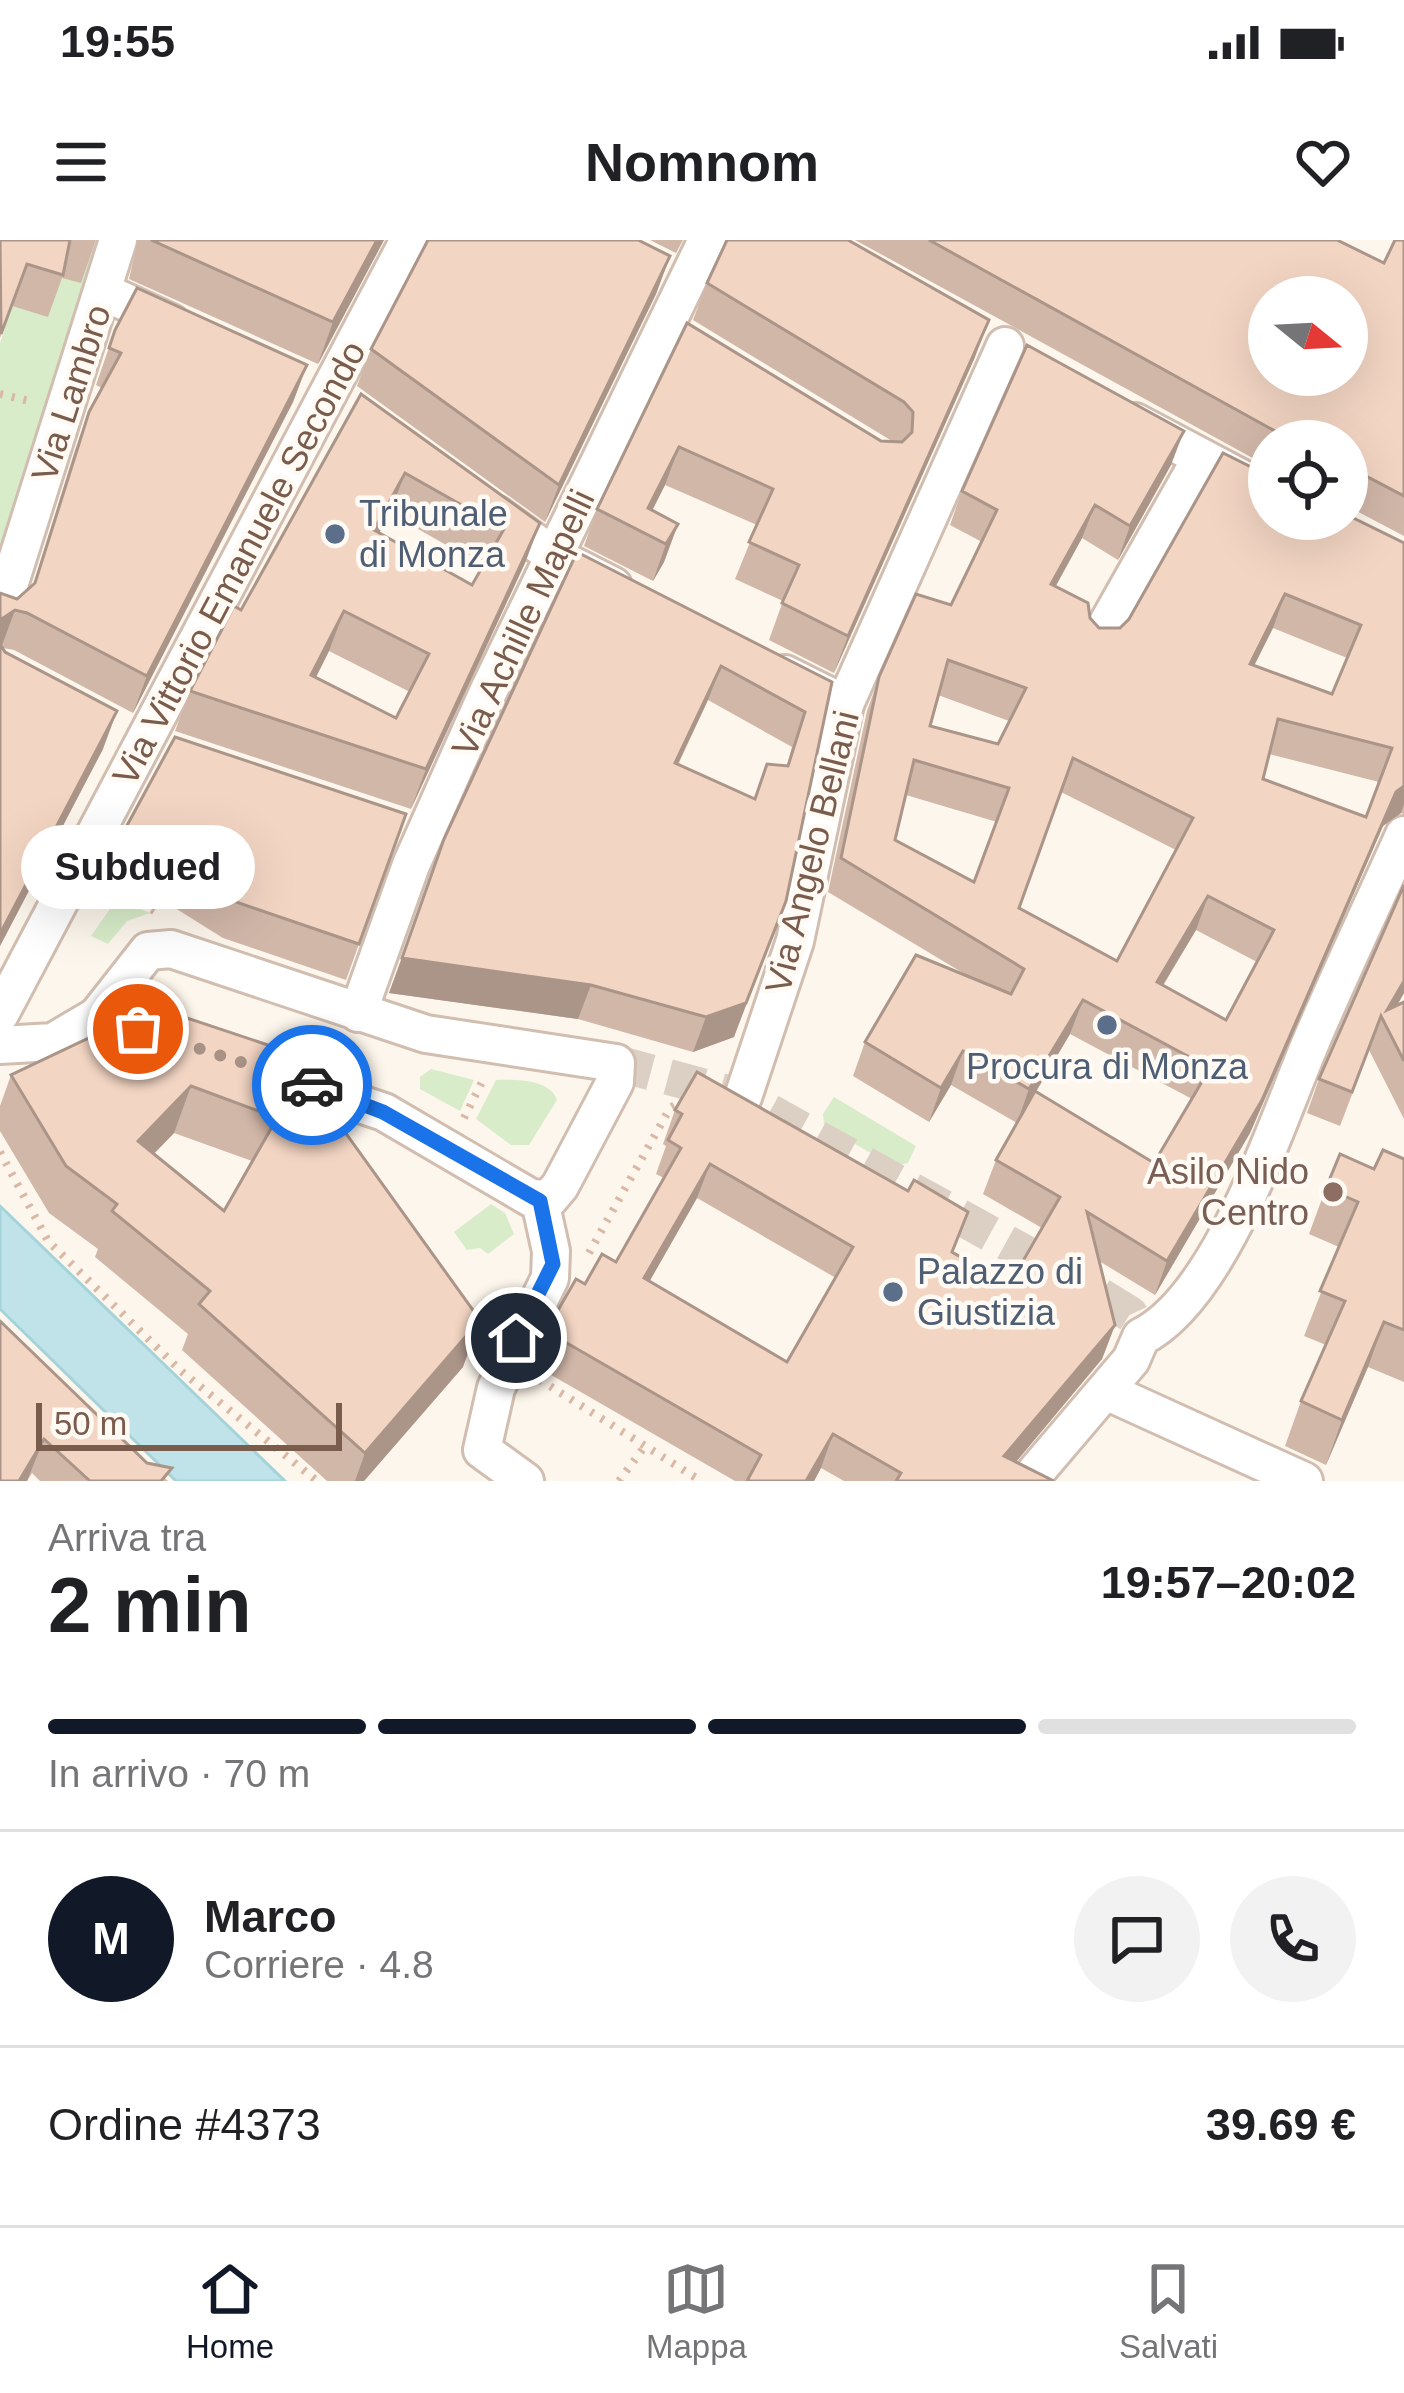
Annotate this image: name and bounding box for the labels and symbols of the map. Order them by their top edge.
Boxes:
north arrow [1248,276,1368,396]
street label: Via Lambro [23,299,119,487]
street label: Via Vittorio Emanuele Secondo [104,334,374,792]
street label: Via Achille Mapelli [443,483,603,763]
place label: Tribunale di Monza [359,493,508,575]
marker: Tribunale di Monza [322,521,348,547]
street label: Via Angelo Bellani [757,707,867,997]
callout: Subdued [21,825,255,909]
pin [87,978,189,1080]
marker: Procura di Monza [1094,1012,1120,1038]
courier [252,1025,372,1145]
place label: Procura di Monza [966,1046,1249,1087]
place label: Asilo Nido Centro [1147,1151,1309,1233]
marker: Asilo Nido Centro [1320,1179,1346,1205]
place label: Palazzo di Giustizia [917,1251,1083,1333]
marker: Palazzo di Giustizia [880,1279,906,1305]
pin [465,1287,567,1389]
scale bar [36,1397,342,1450]

